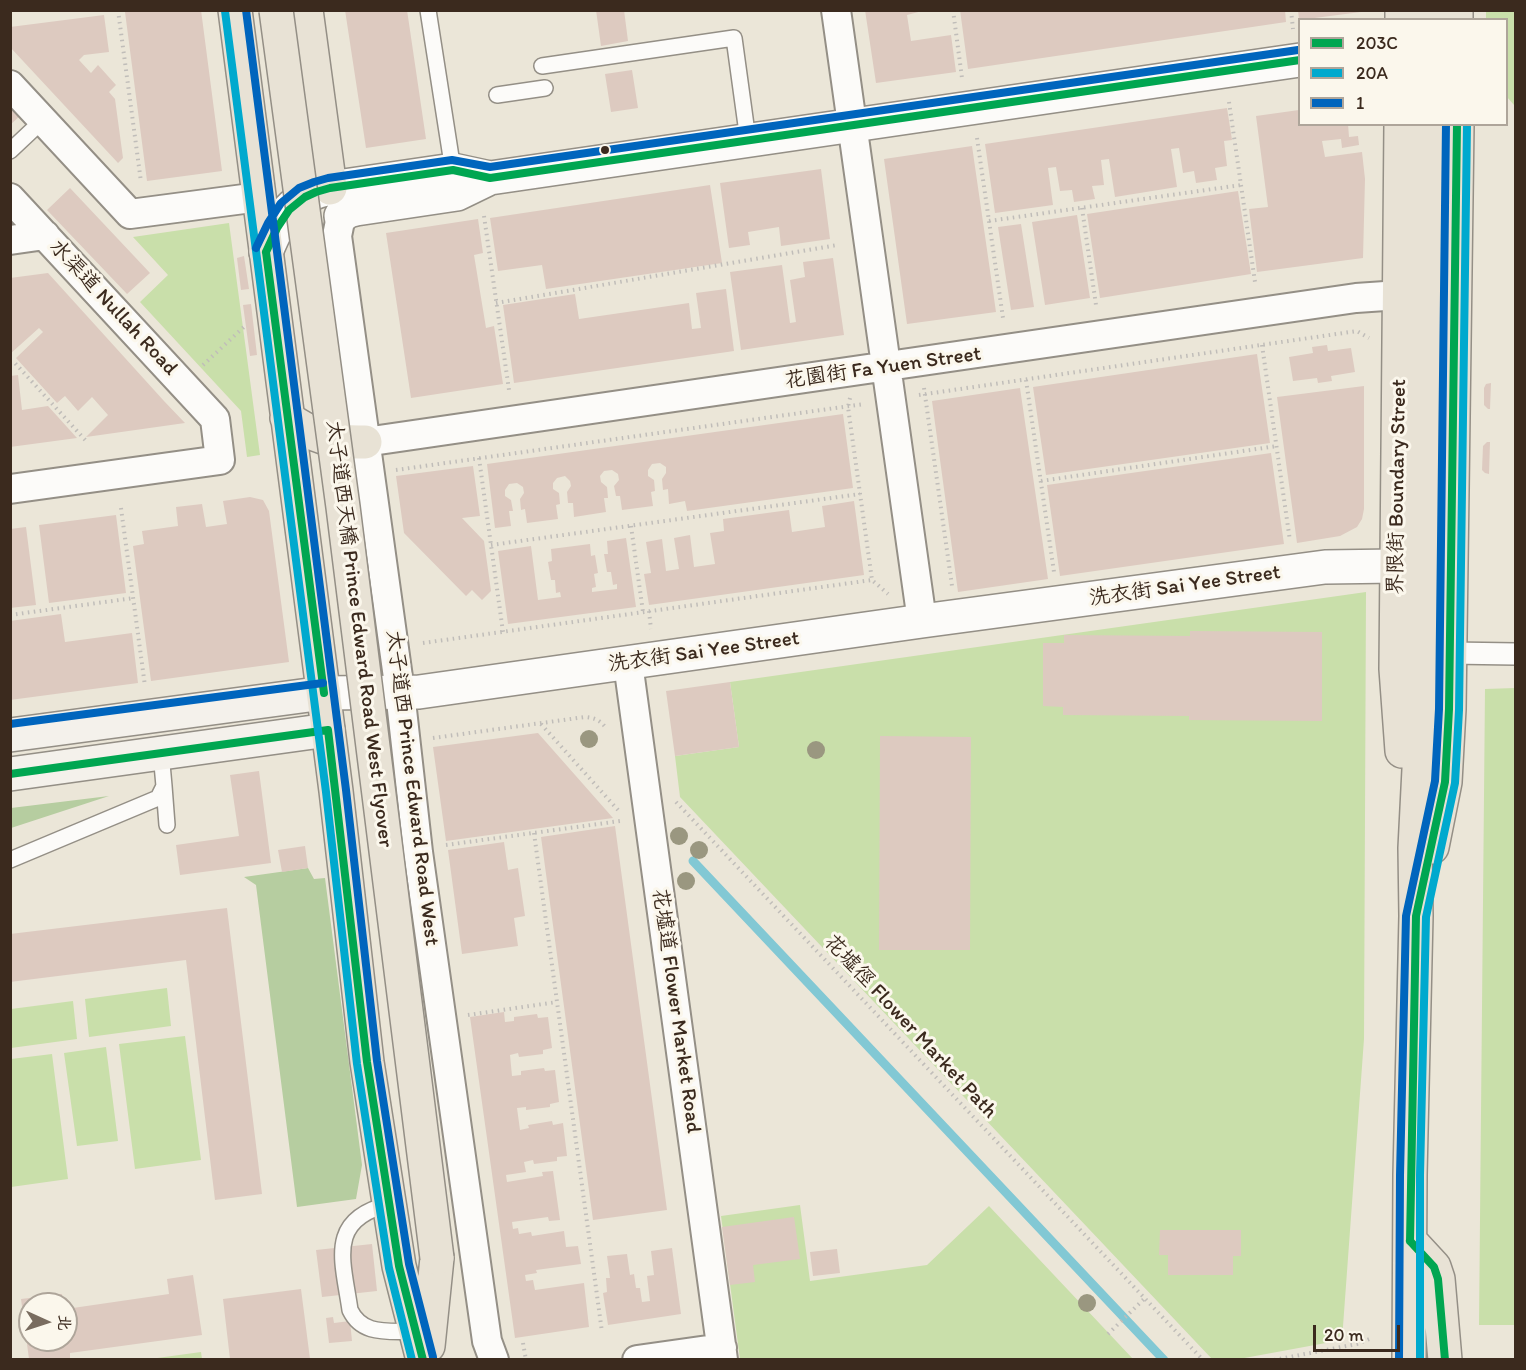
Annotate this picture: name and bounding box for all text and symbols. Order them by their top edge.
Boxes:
legend [1298,18,1508,126]
text: 203C [1356,32,1398,54]
text: 20A [1356,62,1388,84]
text: 1 [1356,92,1364,114]
unlabelled marker [599,144,611,156]
street label: 水渠道 Nullah Road [43,235,183,381]
street label: 花園街 Fa Yuen Street [783,342,983,394]
street label: 界限街 Boundary Street [1384,379,1412,595]
street label: 太子道西天橋 Prince Edward Road West Flyover [320,419,398,849]
street label: 洗衣街 Sai Yee Street [1088,560,1282,612]
street label: 洗衣街 Sai Yee Street [607,626,801,678]
street label: 太子道西 Prince Edward Road West [380,629,444,947]
street label: 花墟道 Flower Market Road [646,887,706,1135]
street label: 花墟徑 Flower Market Path [818,930,1002,1124]
north arrow [18,1292,78,1352]
scale bar [1316,1313,1403,1351]
text: 北 [55,1314,74,1331]
text: 20 m [1324,1324,1364,1346]

